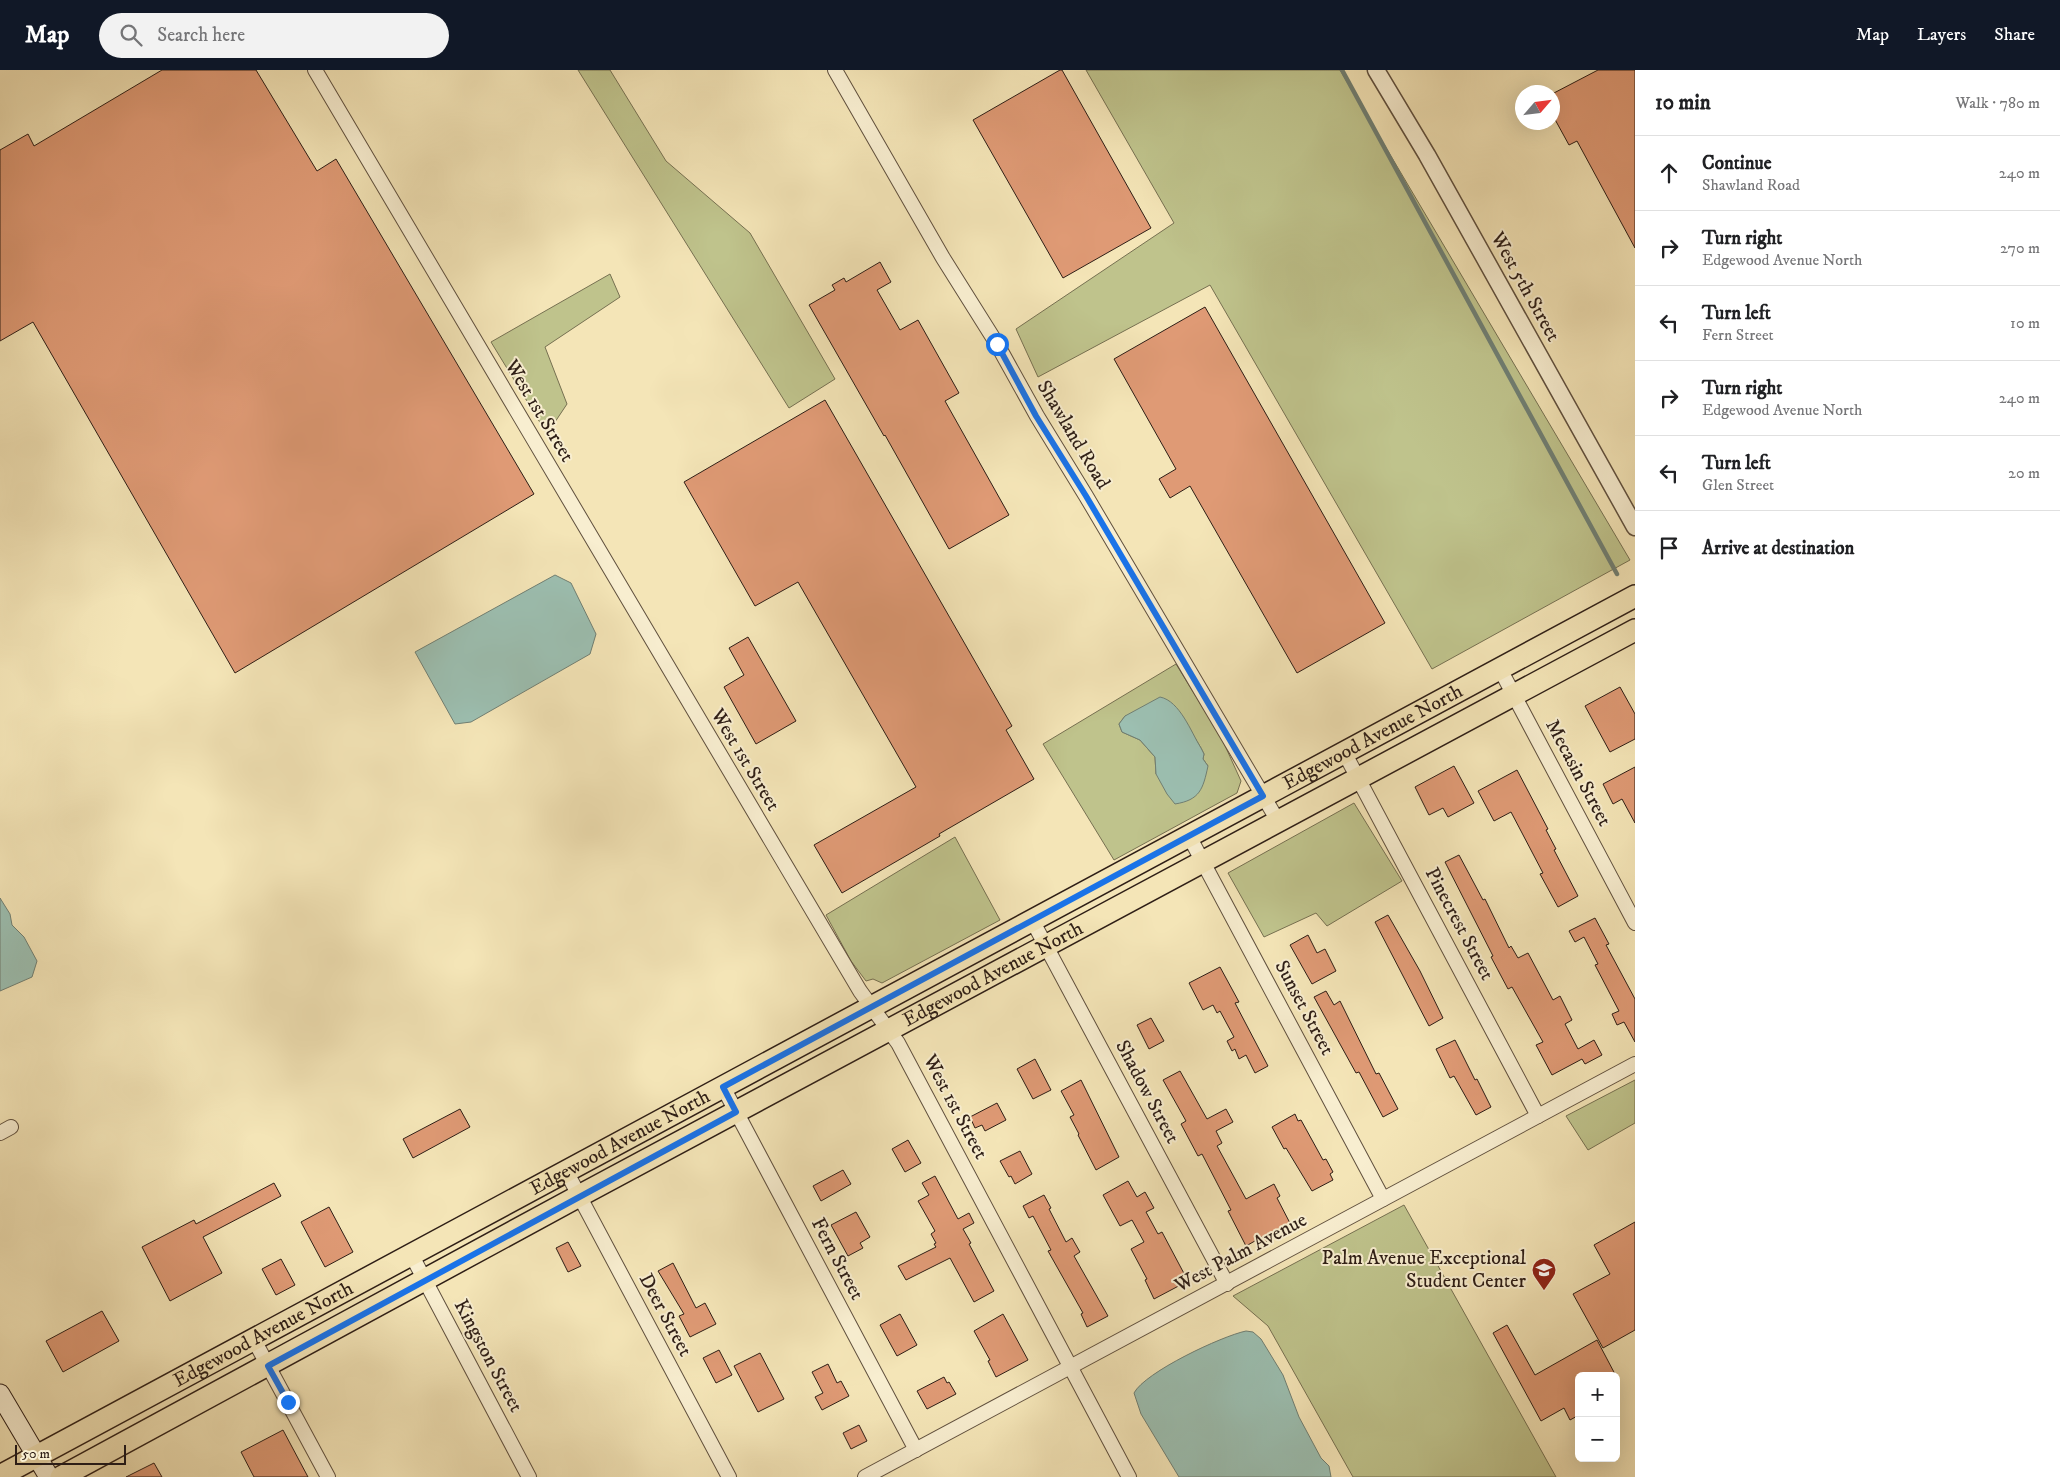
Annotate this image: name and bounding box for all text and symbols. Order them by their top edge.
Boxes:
search box [99,13,449,58]
text: Map [25,20,69,50]
icon: search [117,21,145,49]
text: Search here [157,24,245,47]
text: Map [1856,24,1889,46]
text: Layers [1917,24,1966,46]
text: Share [1994,24,2035,46]
north arrow [1515,85,1560,130]
text: 10 min [1655,90,1711,116]
text: Walk · 780 m [1956,93,2040,113]
text: Continue [1702,152,1772,175]
icon: ahead [1655,159,1683,187]
text: 240 m [1999,163,2040,183]
text: Shawland Road [1702,175,1800,195]
street label: West 5th Street [1484,227,1565,346]
text: Turn right [1702,227,1782,250]
icon: right [1655,234,1683,262]
text: 270 m [2000,238,2040,258]
text: Edgewood Avenue North [1702,250,1862,270]
text: Turn left [1702,302,1771,325]
icon: left [1655,309,1683,337]
text: 10 m [2010,313,2040,333]
text: Fern Street [1702,325,1774,345]
route start [986,333,1009,356]
street label: West 1st Street [498,354,579,467]
street label: Shawland Road [1031,376,1115,494]
text: Turn right [1702,377,1782,400]
icon: right [1655,384,1683,412]
text: 240 m [1999,388,2040,408]
text: Edgewood Avenue North [1702,400,1862,420]
text: Turn left [1702,452,1771,475]
icon: left [1655,459,1683,487]
text: 20 m [2008,463,2040,483]
text: Glen Street [1702,475,1774,495]
icon: arrive [1655,534,1683,562]
text: Arrive at destination [1702,537,1854,560]
street label: Edgewood Avenue North [1278,678,1468,796]
street label: West 1st Street [704,703,785,816]
street label: Mecasin Street [1539,715,1617,831]
street label: Pinecrest Street [1419,863,1499,985]
street label: Edgewood Avenue North [899,915,1088,1033]
street label: Sunset Street [1269,956,1339,1060]
street label: Shadow Street [1109,1036,1185,1148]
street label: West 1st Street [916,1049,993,1164]
street label: Edgewood Avenue North [526,1084,715,1201]
street label: West Palm Avenue [1170,1208,1311,1299]
street label: Fern Street [805,1214,869,1304]
place label: Palm Avenue Exceptional Student Center [1322,1246,1527,1294]
school or university icon: Palm Avenue Exceptional Student Center [1531,1257,1557,1291]
street label: Deer Street [633,1269,697,1361]
street label: Edgewood Avenue North [169,1275,358,1393]
street label: Kingston Street [448,1295,528,1417]
map controls [1575,1372,1620,1462]
button: + [1575,1372,1620,1417]
route end [277,1391,300,1414]
button: − [1575,1417,1620,1462]
scale bar [15,1442,126,1465]
text: 50 m [22,1445,50,1463]

